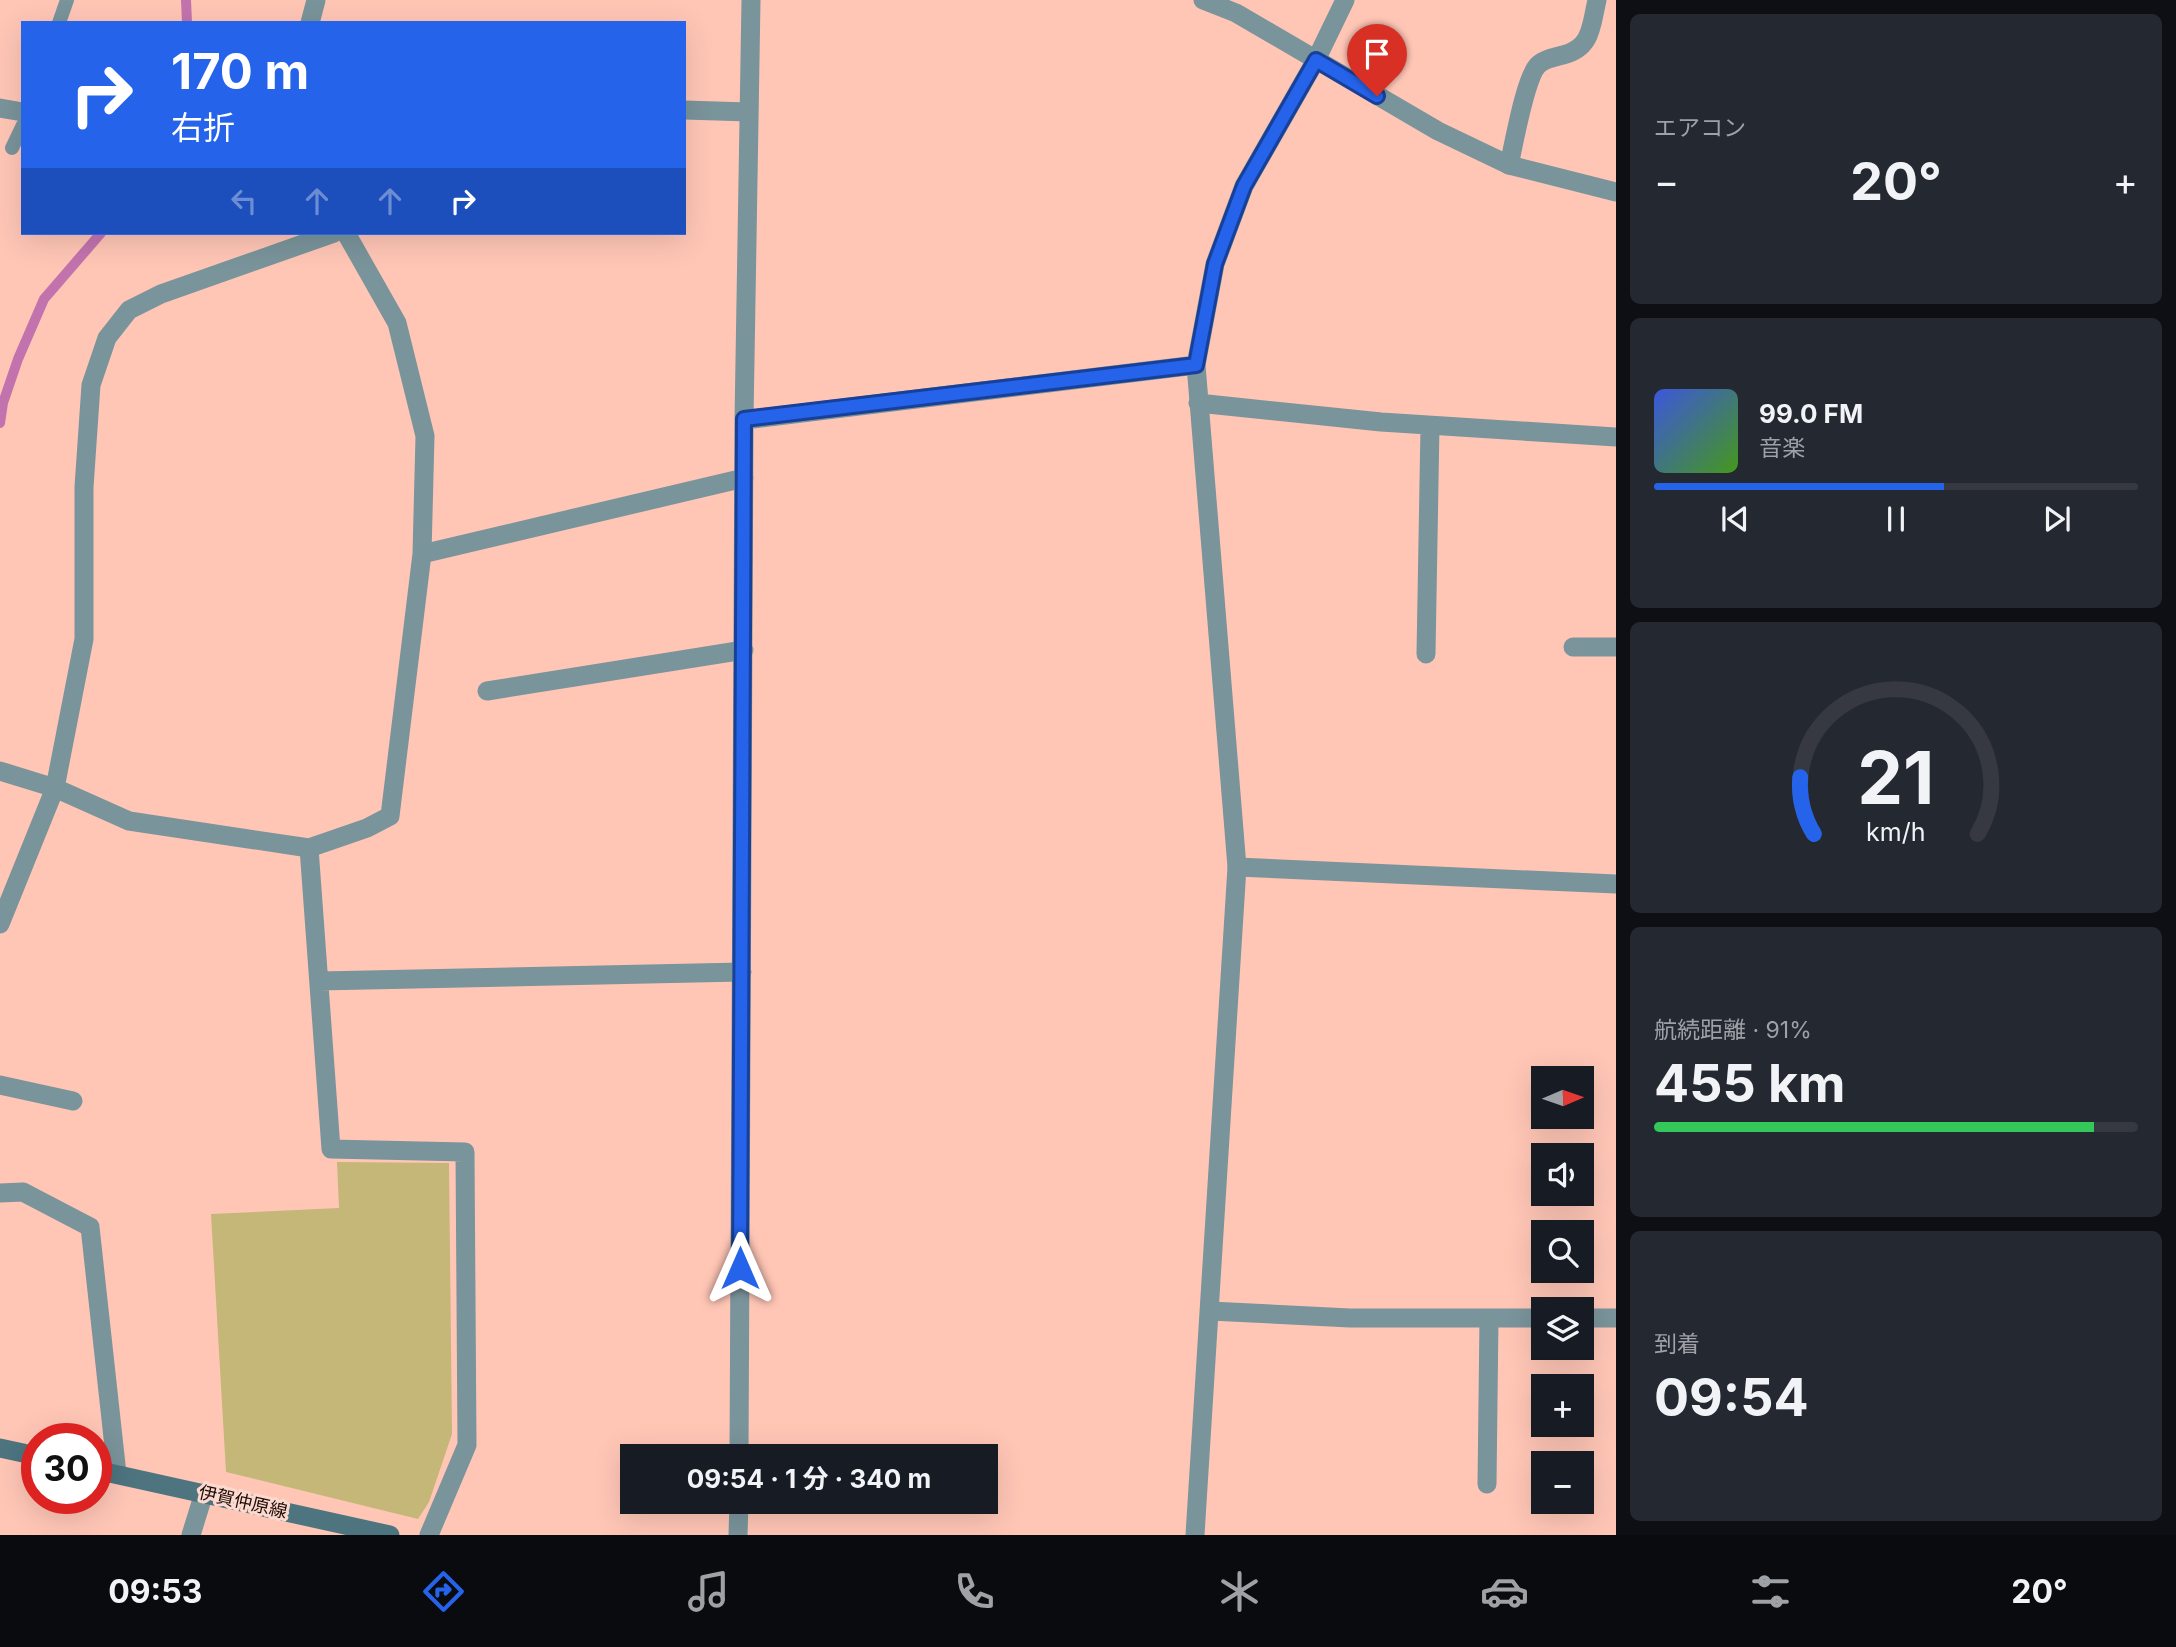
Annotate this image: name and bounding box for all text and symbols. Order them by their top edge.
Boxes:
pin [1347,24,1407,96]
icon: arrive [1358,35,1396,73]
text: 170 m [171,42,309,101]
icon: right [56,49,147,140]
text: 右折 [171,108,235,147]
text: エアコン [1654,114,1746,142]
text: 20° [1850,150,1942,213]
text: − [1654,158,1679,204]
text: + [2113,158,2138,204]
icon: left [225,182,263,220]
icon: ahead [298,182,336,220]
icon: ahead [371,182,409,220]
icon: right [444,182,482,220]
text: 99.0 FM [1759,398,1863,429]
text: 音楽 [1759,434,1805,462]
icon: previous [1716,500,1754,538]
icon: pause [1877,500,1915,538]
icon: next [2038,500,2076,538]
text: 21 [1857,733,1935,822]
text: km/h [1866,816,1926,846]
text: 航続距離 · 91% [1654,1016,1812,1044]
text: 455 km [1654,1052,1846,1115]
north arrow [1531,1066,1594,1129]
map controls [1531,1066,1594,1514]
button: sound [1531,1143,1594,1206]
button: search [1531,1220,1594,1283]
position arrow [703,1231,777,1305]
button: layers [1531,1297,1594,1360]
text: 到着 [1654,1330,1700,1358]
text: 09:54 [1654,1366,1809,1429]
button: + [1531,1374,1594,1437]
speed limit sign: 30 [21,1423,112,1514]
button: − [1531,1451,1594,1514]
text: 09:54 · 1 分 · 340 m [687,1463,931,1494]
street label: 伊賀仲原線 [197,1481,289,1522]
icon: directions [419,1567,468,1616]
icon: music [684,1567,733,1616]
icon: phone [950,1567,999,1616]
icon: climate [1215,1567,1264,1616]
icon: car [1480,1567,1529,1616]
icon: filters [1746,1567,1795,1616]
text: 09:53 [108,1572,202,1611]
text: 20° [2011,1572,2068,1611]

